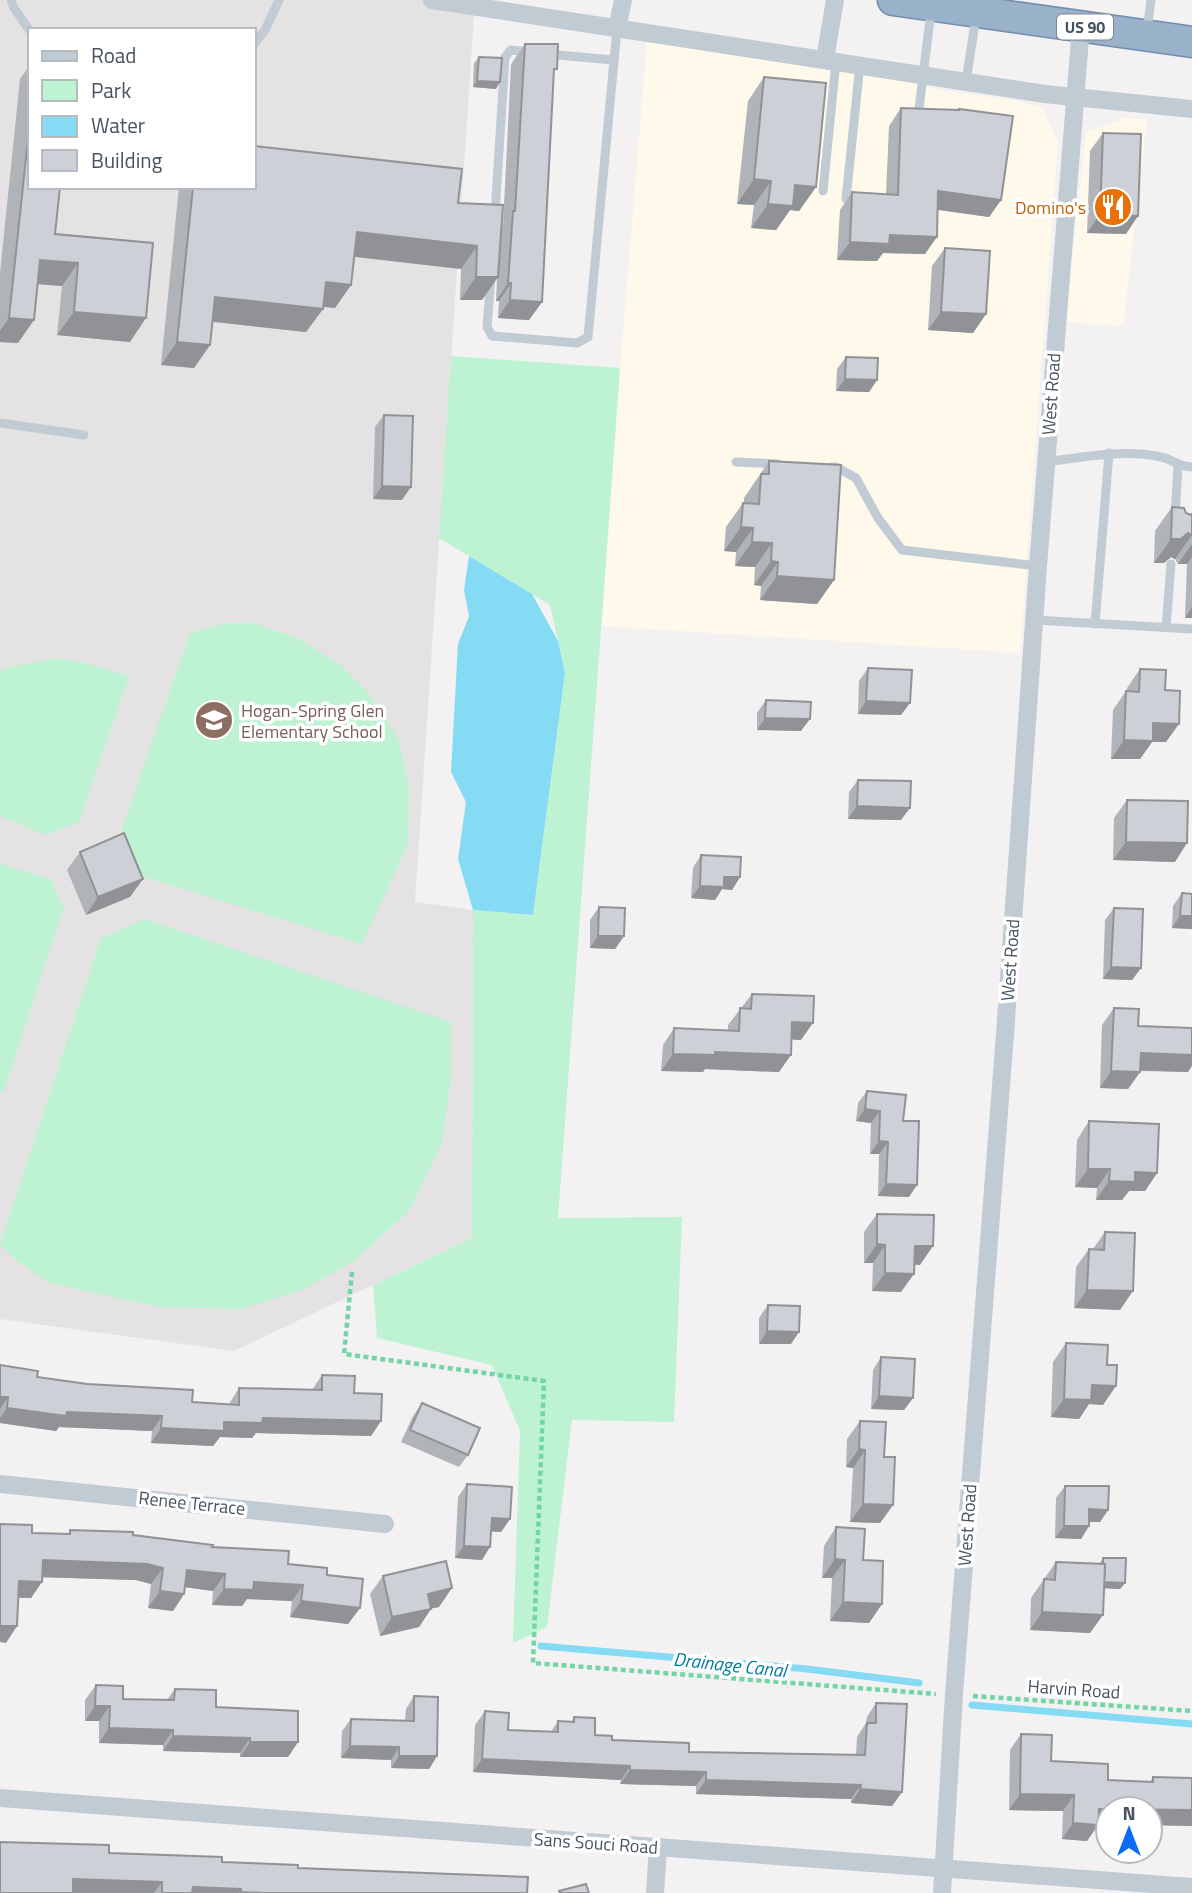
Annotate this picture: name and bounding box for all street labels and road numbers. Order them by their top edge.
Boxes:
road number: US 90 [1057,15,1113,40]
street label: West Road [1035,352,1067,436]
street label: West Road [994,918,1026,1002]
street label: West Road [951,1483,983,1567]
street label: Renee Terrace [137,1484,247,1522]
street label: Harvin Road [1027,1672,1121,1706]
street label: Sans Souci Road [533,1825,659,1861]

